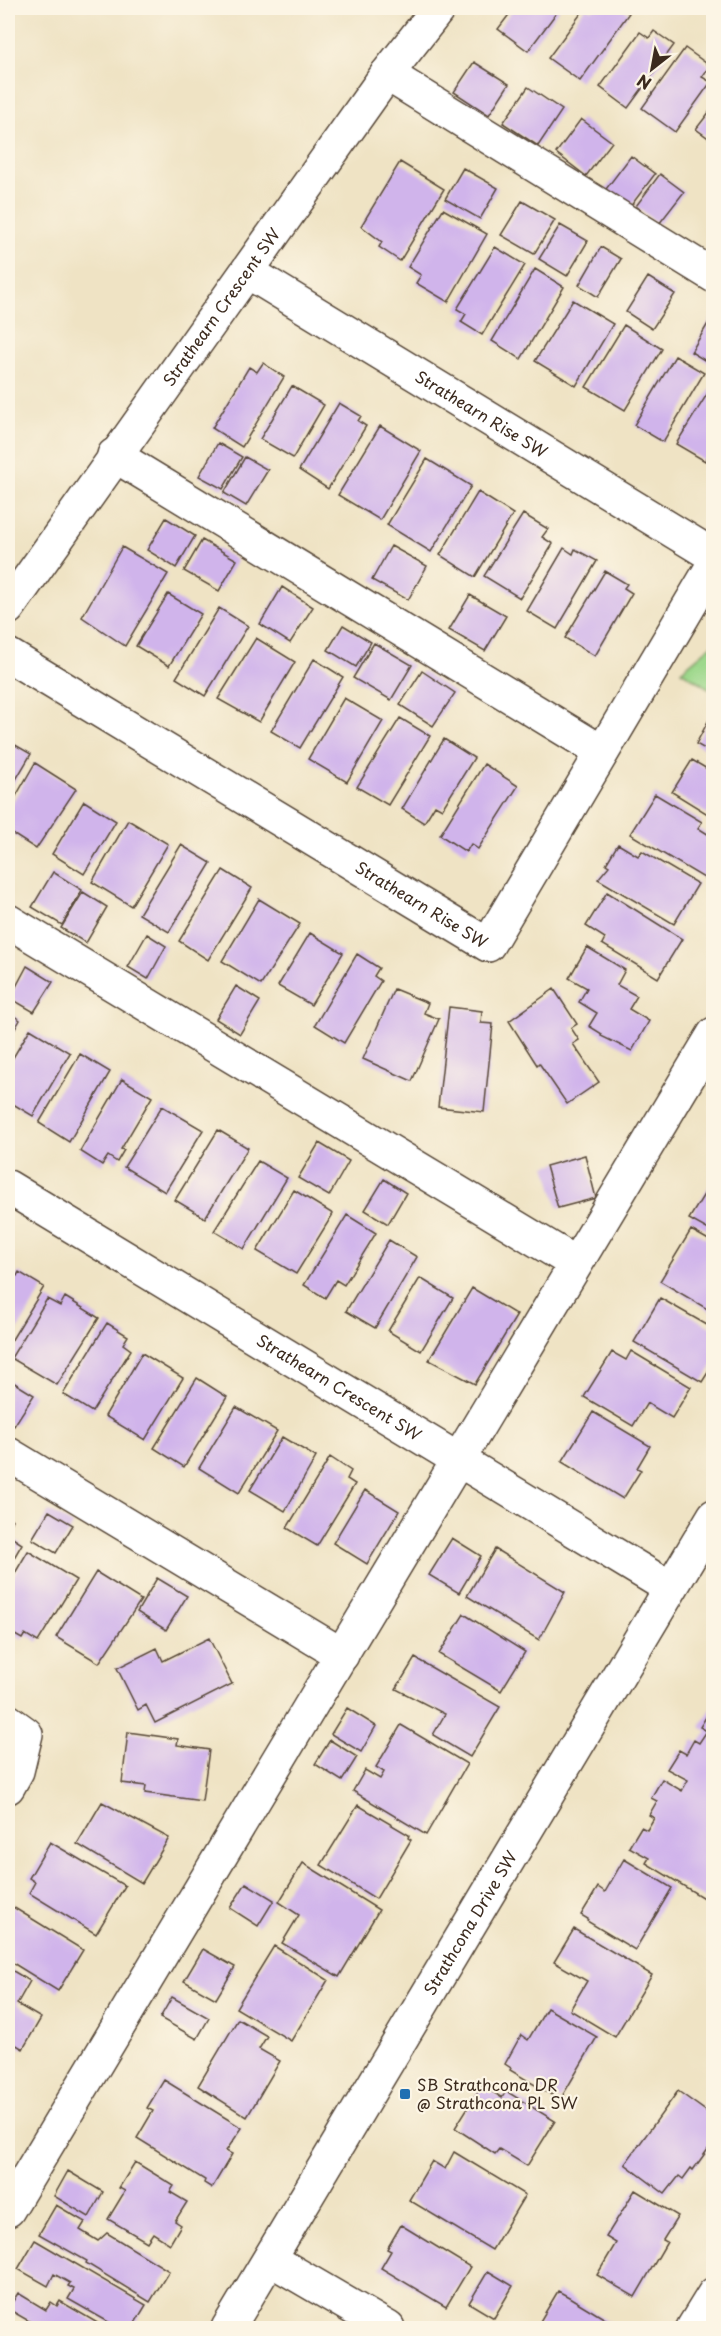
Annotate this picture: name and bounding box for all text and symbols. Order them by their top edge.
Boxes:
north arrow [622,39,682,99]
text: N [632,69,655,96]
street label: Strathearn Crescent SW [156,222,285,391]
street label: Strathearn Rise SW [411,364,553,463]
street label: Strathearn Rise SW [351,855,493,954]
street label: Strathearn Crescent SW [252,1327,427,1446]
street label: Strathcona Drive SW [417,1846,522,1999]
place label: SB Strathcona DR @ Strathcona PL SW [417,2072,578,2114]
marker: SB Strathcona DR @ Strathcona PL SW [398,2087,412,2101]

